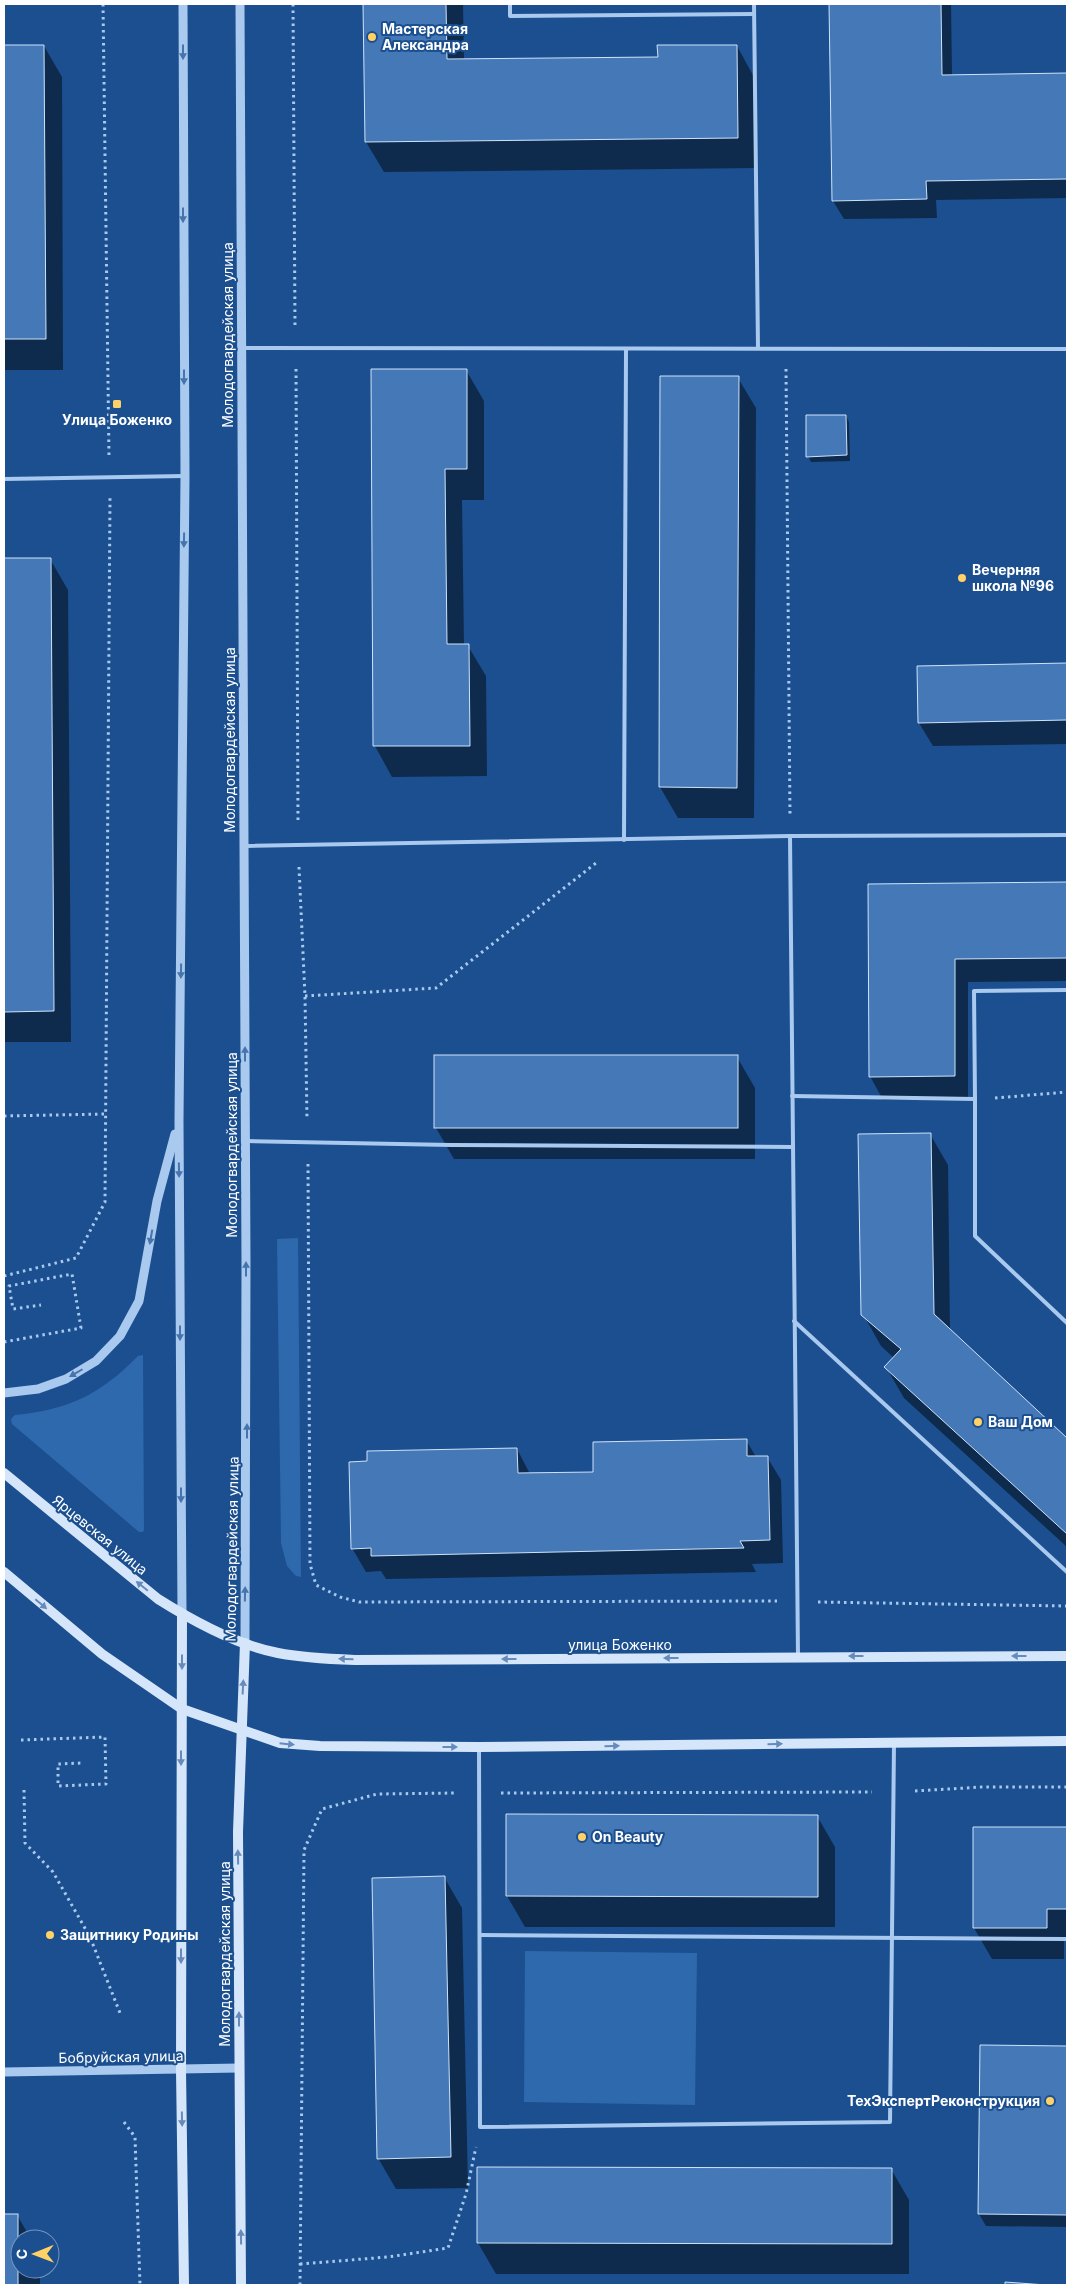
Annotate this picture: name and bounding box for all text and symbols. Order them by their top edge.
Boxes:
place label: Мастерская Александра [382,20,469,53]
marker: Мастерская Александра [366,31,378,43]
one-way arrow [179,45,187,61]
one-way arrow [179,207,187,223]
street label: Молодогвардейская улица [219,242,236,428]
one-way arrow [180,370,188,386]
marker: Улица Боженко [111,398,123,410]
place label: Улица Боженко [62,411,173,428]
one-way arrow [180,532,188,548]
place label: Вечерняя школа №96 [972,561,1054,594]
marker: Вечерняя школа №96 [956,572,968,584]
street label: Молодогвардейская улица [221,647,238,833]
one-way arrow [177,964,185,980]
one-way arrow [241,1046,249,1062]
street label: Молодогвардейская улица [223,1052,240,1238]
one-way arrow [175,1162,183,1178]
one-way arrow [146,1229,154,1245]
one-way arrow [242,1261,250,1277]
one-way arrow [176,1325,184,1341]
one-way arrow [70,1368,83,1377]
place label: Ваш Дом [988,1413,1053,1430]
marker: Ваш Дом [972,1416,984,1428]
one-way arrow [243,1423,251,1439]
street label: Молодогвардейская улица [221,1456,242,1642]
one-way arrow [177,1487,185,1503]
street label: Ярцевская улица [50,1491,151,1578]
one-way arrow [136,1581,149,1592]
one-way arrow [242,1586,250,1602]
one-way arrow [34,1598,47,1609]
street label: улица Боженко [568,1636,672,1653]
one-way arrow [848,1652,864,1660]
one-way arrow [1010,1652,1026,1660]
one-way arrow [178,1654,186,1670]
one-way arrow [663,1654,679,1662]
one-way arrow [338,1655,354,1663]
one-way arrow [500,1655,516,1663]
one-way arrow [239,1678,247,1694]
one-way arrow [280,1740,296,1748]
one-way arrow [767,1740,783,1748]
one-way arrow [604,1741,620,1749]
one-way arrow [442,1743,458,1751]
one-way arrow [177,1750,185,1766]
place label: On Beauty [592,1828,664,1845]
marker: On Beauty [576,1831,588,1843]
one-way arrow [234,1849,242,1865]
street label: Молодогвардейская улица [216,1861,233,2047]
place label: Защитнику Родины [60,1926,199,1943]
marker: Защитнику Родины [44,1929,56,1941]
one-way arrow [177,1948,185,1964]
one-way arrow [235,2011,243,2027]
street label: Бобруйская улица [58,2047,184,2066]
place label: ТехЭкспертРеконструкция [847,2092,1040,2109]
marker: ТехЭкспертРеконструкция [1044,2095,1056,2107]
one-way arrow [178,2111,186,2127]
one-way arrow [237,2228,245,2244]
north arrow [10,2229,60,2279]
text: С [13,2249,30,2260]

